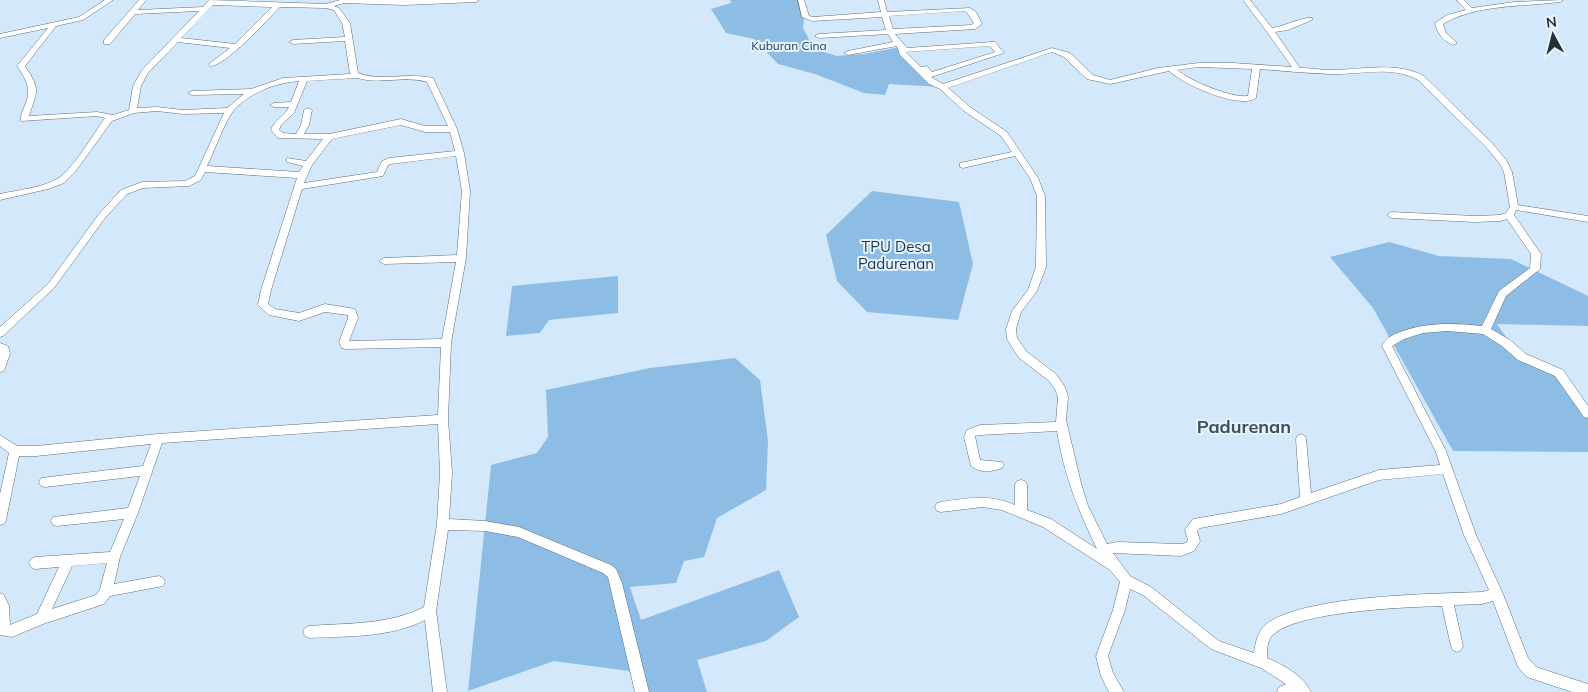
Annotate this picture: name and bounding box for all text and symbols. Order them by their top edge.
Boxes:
north arrow [1528,10,1578,60]
text: N [1545,13,1558,32]
park label: Kuburan Cina [751,38,827,53]
park label: TPU Desa Padurenan [858,237,934,273]
district label: Padurenan [1197,415,1291,438]

